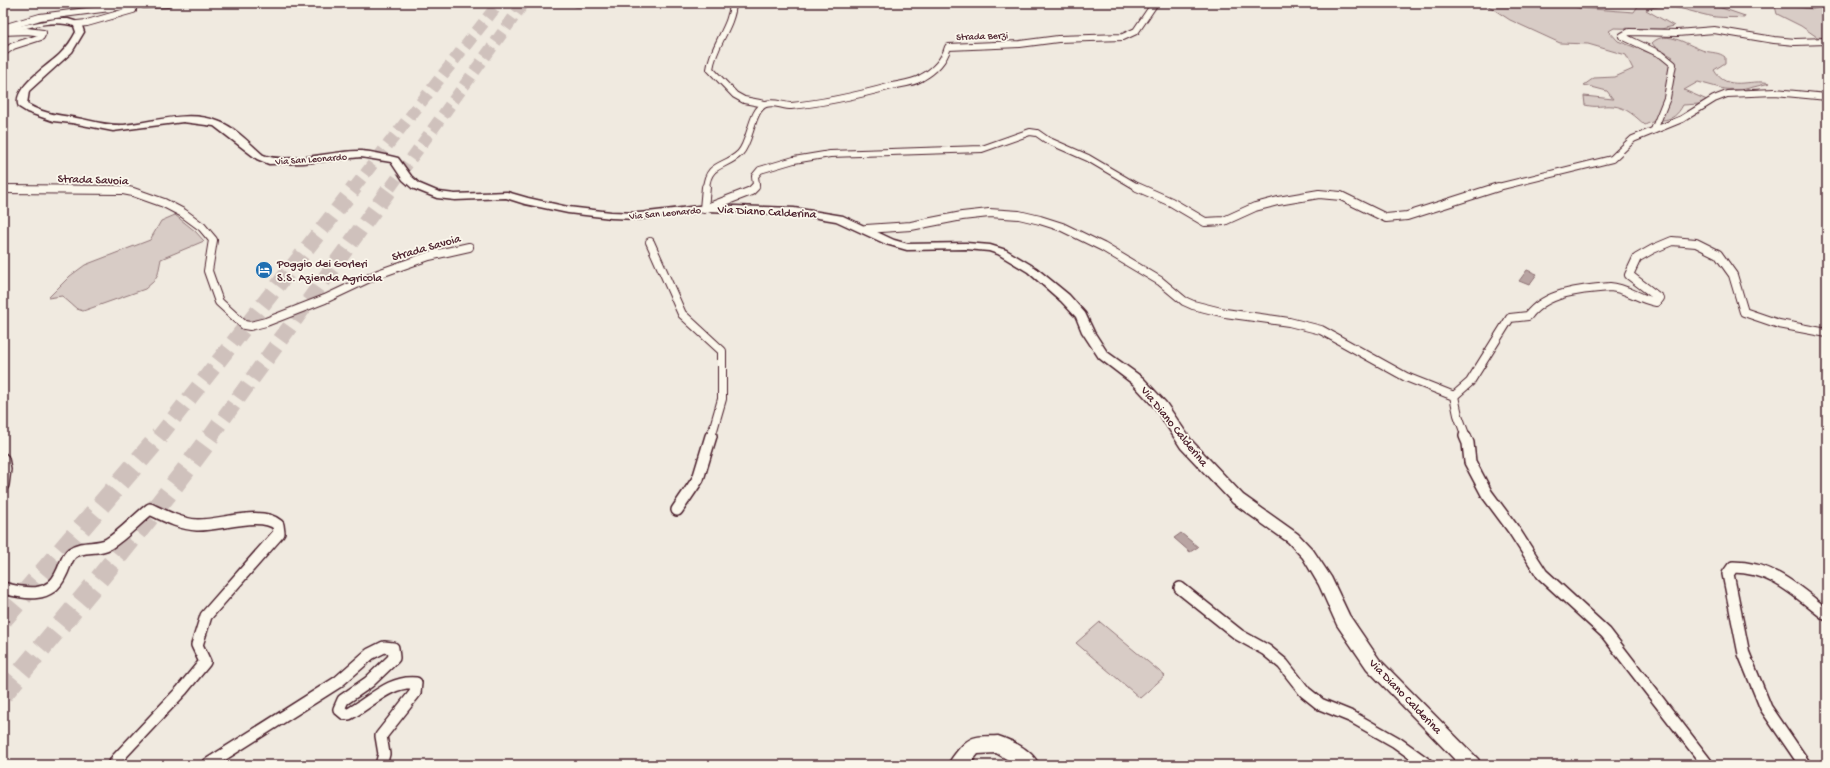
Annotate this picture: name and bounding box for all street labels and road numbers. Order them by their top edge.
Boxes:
street label: Strada Berzi [956,30,1008,44]
street label: Via San Leonardo [274,152,347,169]
street label: Strada Savoia [57,173,129,189]
street label: Via Diano Calderina [716,203,817,223]
street label: Via San Leonardo [628,205,701,223]
street label: Strada Savoia [391,232,463,265]
street label: Via Diano Calderina [1136,384,1210,470]
street label: Via Diano Calderina [1364,656,1444,738]

